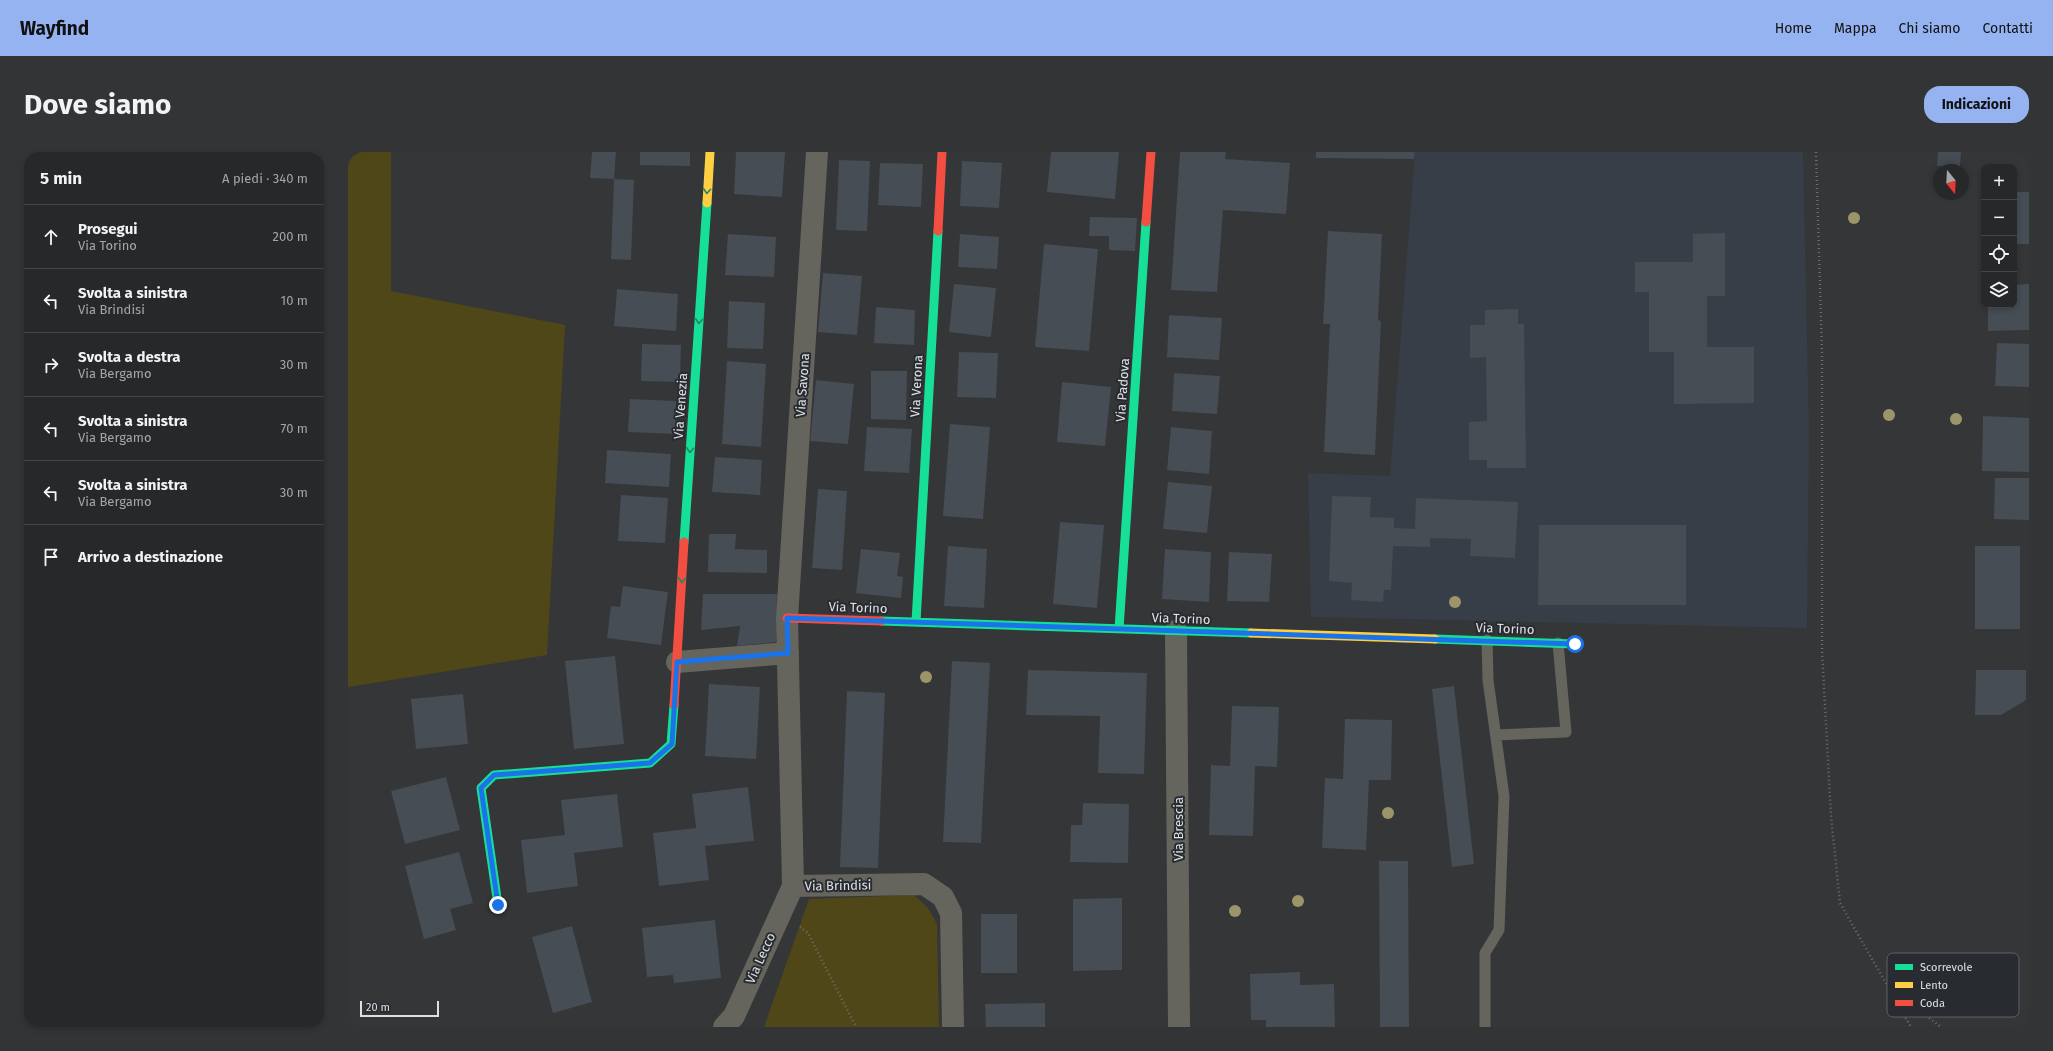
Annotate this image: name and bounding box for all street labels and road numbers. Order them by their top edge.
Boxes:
street label: Via Savona [793,353,812,417]
street label: Via Verona [907,355,926,418]
street label: Via Padova [1113,358,1132,422]
street label: Via Venezia [671,372,690,440]
street label: Via Torino [828,599,888,616]
street label: Via Torino [1151,610,1211,627]
street label: Via Torino [1475,620,1535,637]
street label: Via Brescia [1171,797,1186,861]
street label: Via Brindisi [804,877,872,894]
street label: Via Lecco [743,930,778,986]

